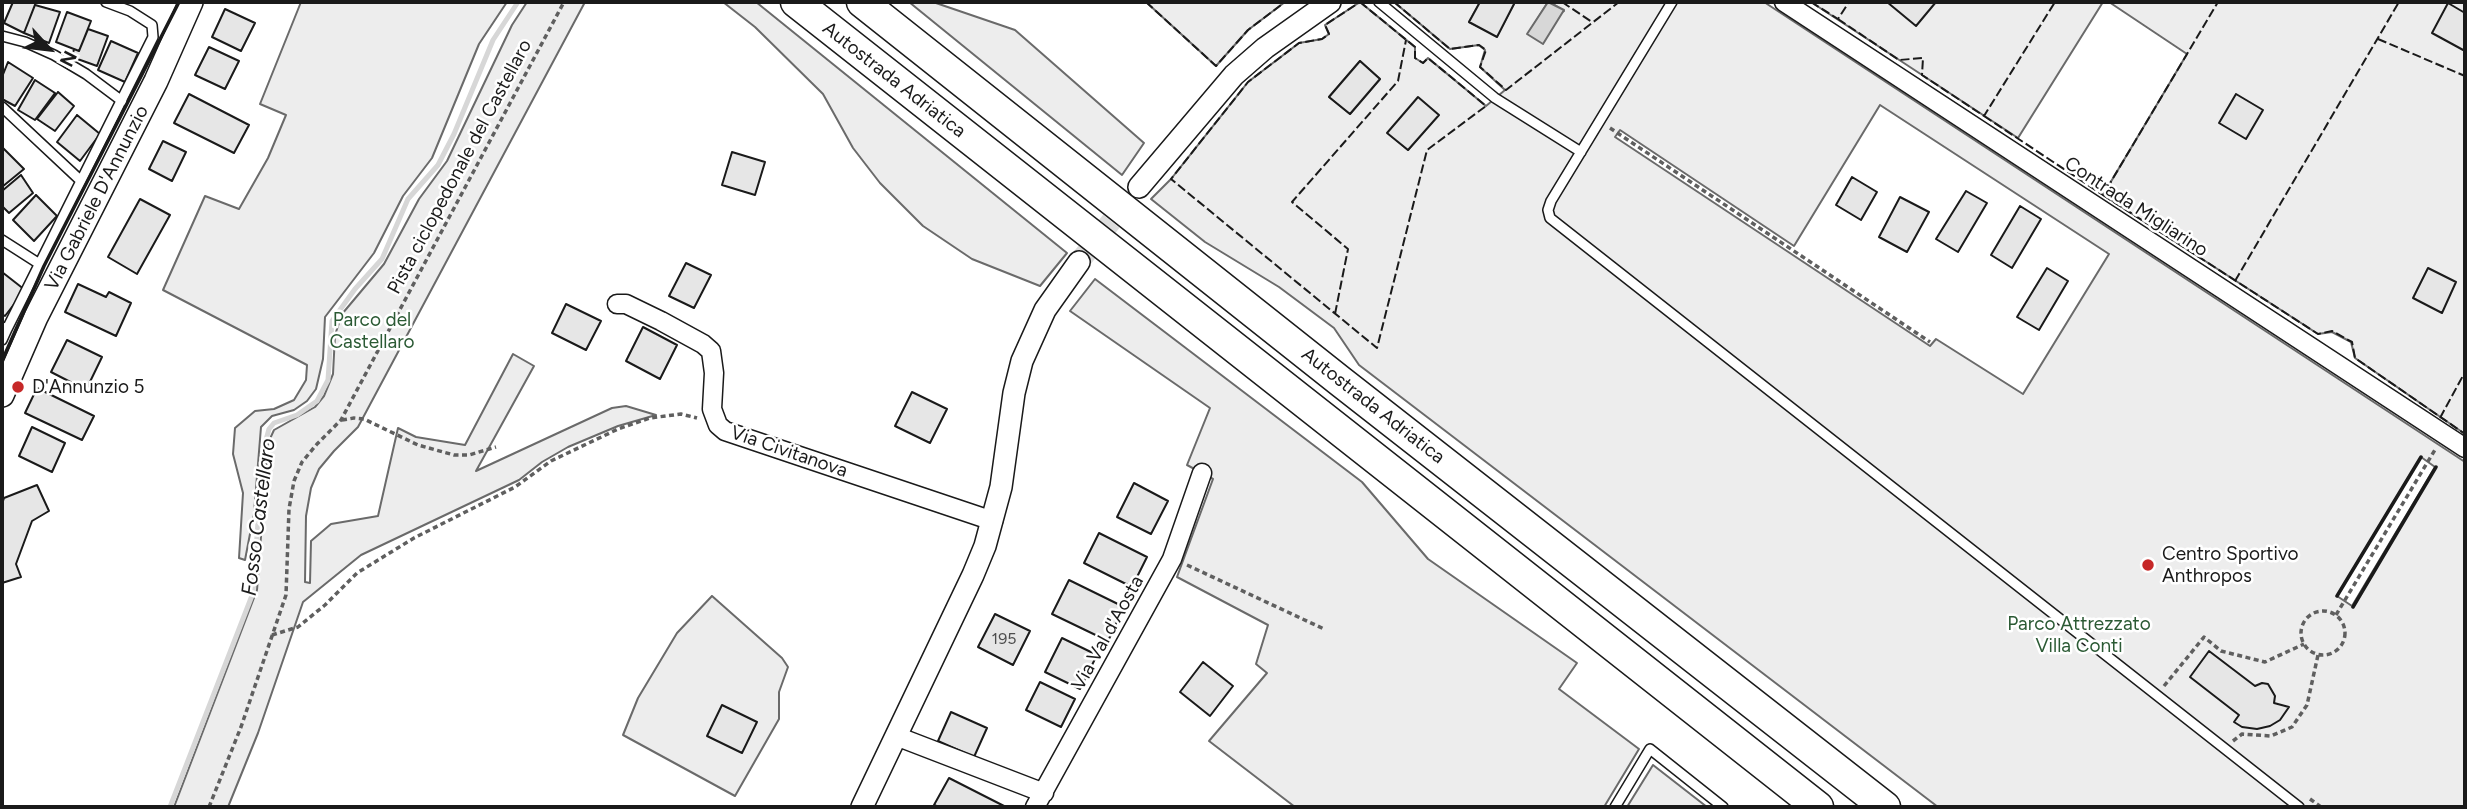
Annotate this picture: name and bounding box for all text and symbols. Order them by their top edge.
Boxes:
north arrow [14,14,84,84]
street label: Autostrada Adriatica [818,17,970,143]
street label: Pista ciclopedonale del Castellaro [383,36,537,298]
text: N [55,47,82,71]
street label: Via Gabriele D'Annunzio [40,102,154,294]
street label: Contrada Migliarino [2060,152,2212,262]
park label: Parco del Castellaro [329,309,415,353]
street label: Autostrada Adriatica [1297,343,1449,469]
place label: D'Annunzio 5 [32,376,145,398]
marker: D'Annunzio 5 [10,379,26,395]
street label: Via Civitanova [728,421,850,483]
water label: Fosso Castellaro [237,437,281,597]
place label: Centro Sportivo Anthropos [2162,543,2299,587]
marker: Centro Sportivo Anthropos [2140,557,2156,573]
street label: Via Val d'Aosta [1067,572,1149,694]
park label: Parco Attrezzato Villa Conti [2007,613,2151,657]
house number: 195 [992,629,1016,649]

